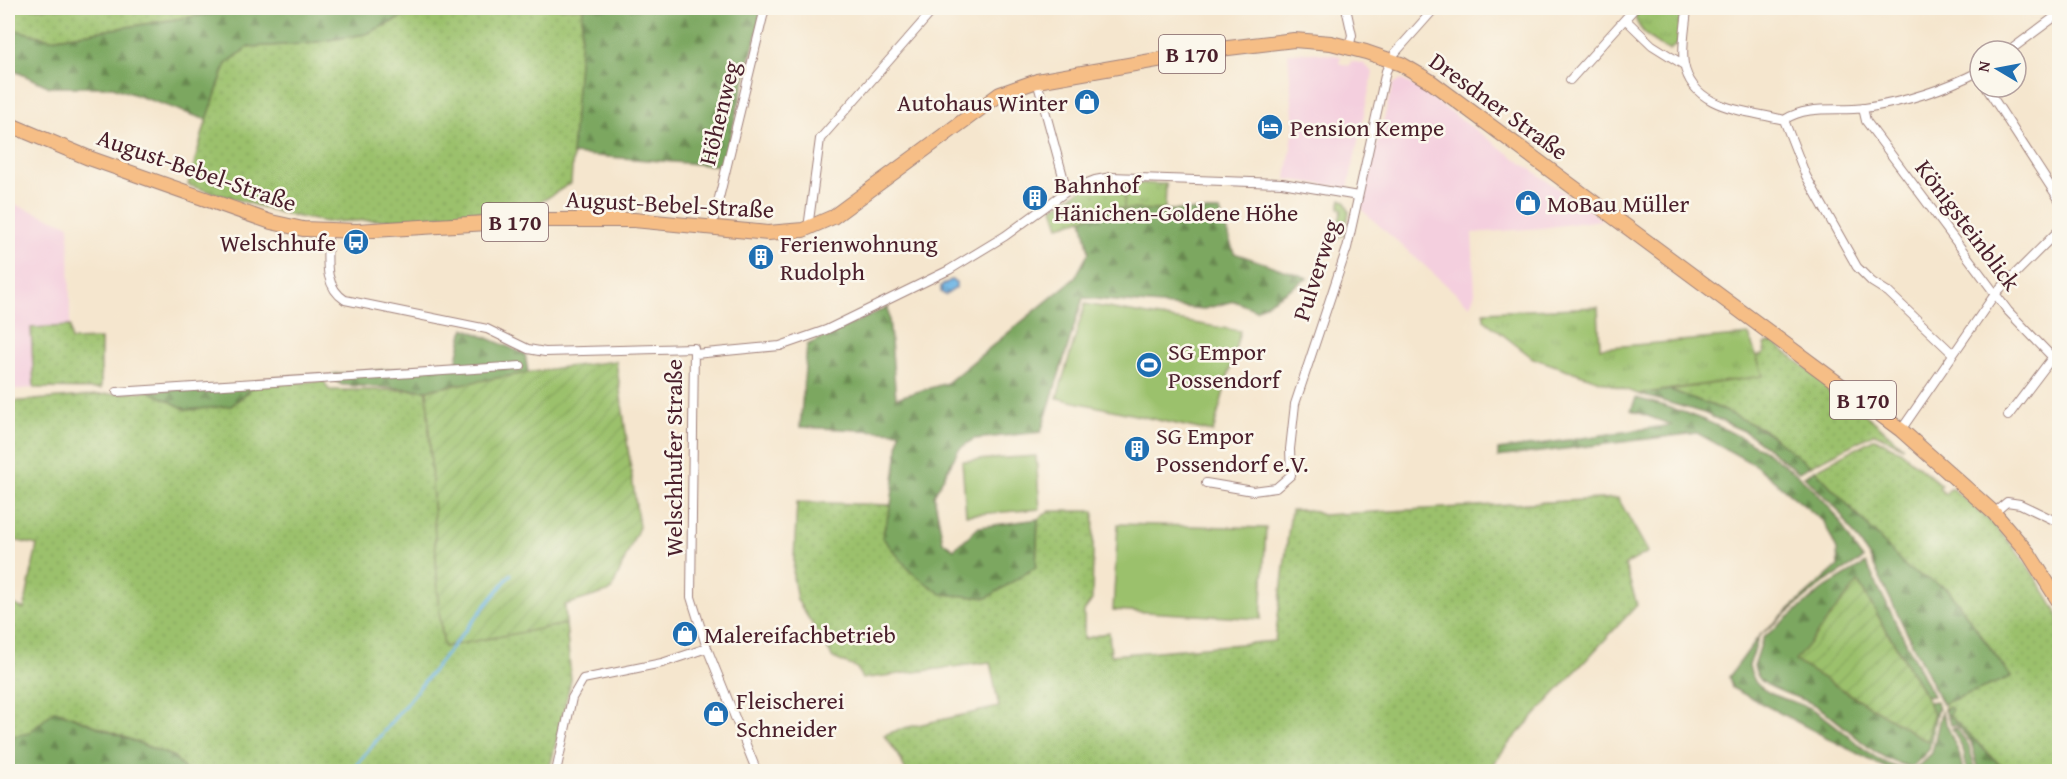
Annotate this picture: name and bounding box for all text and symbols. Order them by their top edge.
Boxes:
road number: B 170 [1159,35,1225,73]
north arrow [1968,39,2028,99]
street label: Dresdner Straße [1422,44,1576,168]
street label: Höhenweg [689,57,749,169]
text: N [1970,59,1996,74]
place label: Autohaus Winter [897,85,1068,120]
shop icon: Autohaus Winter [1072,87,1102,117]
place label: Pension Kempe [1290,110,1444,145]
hotel icon: Pension Kempe [1255,112,1285,142]
street label: August-Bebel-Straße [93,119,301,221]
street label: Königsteinblick [1907,152,2030,299]
place label: Bahnhof Hänichen-Goldene Höhe [1054,167,1298,230]
street label: August-Bebel-Straße [565,181,775,227]
building icon: Bahnhof Hänichen-Goldene Höhe [1020,183,1050,213]
place label: MoBau Müller [1547,186,1690,221]
shop icon: MoBau Müller [1513,188,1543,218]
road number: B 170 [482,203,548,241]
street label: Pulverweg [1283,215,1349,325]
place label: Welschhufe [220,225,336,260]
place label: Ferienwohnung Rudolph [780,226,938,289]
bus stop icon: Welschhufe [341,227,371,257]
building icon: Ferienwohnung Rudolph [746,242,776,272]
place label: SG Empor Possendorf [1168,334,1282,397]
sports icon: SG Empor Possendorf [1134,350,1164,380]
street label: Welschhufer Straße [656,359,691,557]
road number: B 170 [1830,381,1896,419]
place label: SG Empor Possendorf e.V. [1156,418,1308,481]
building icon: SG Empor Possendorf e.V. [1122,434,1152,464]
place label: Malereifachbetrieb [704,617,896,652]
shop icon: Malereifachbetrieb [670,619,700,649]
place label: Fleischerei Schneider [736,683,845,746]
shop icon: Fleischerei Schneider [701,699,731,729]

